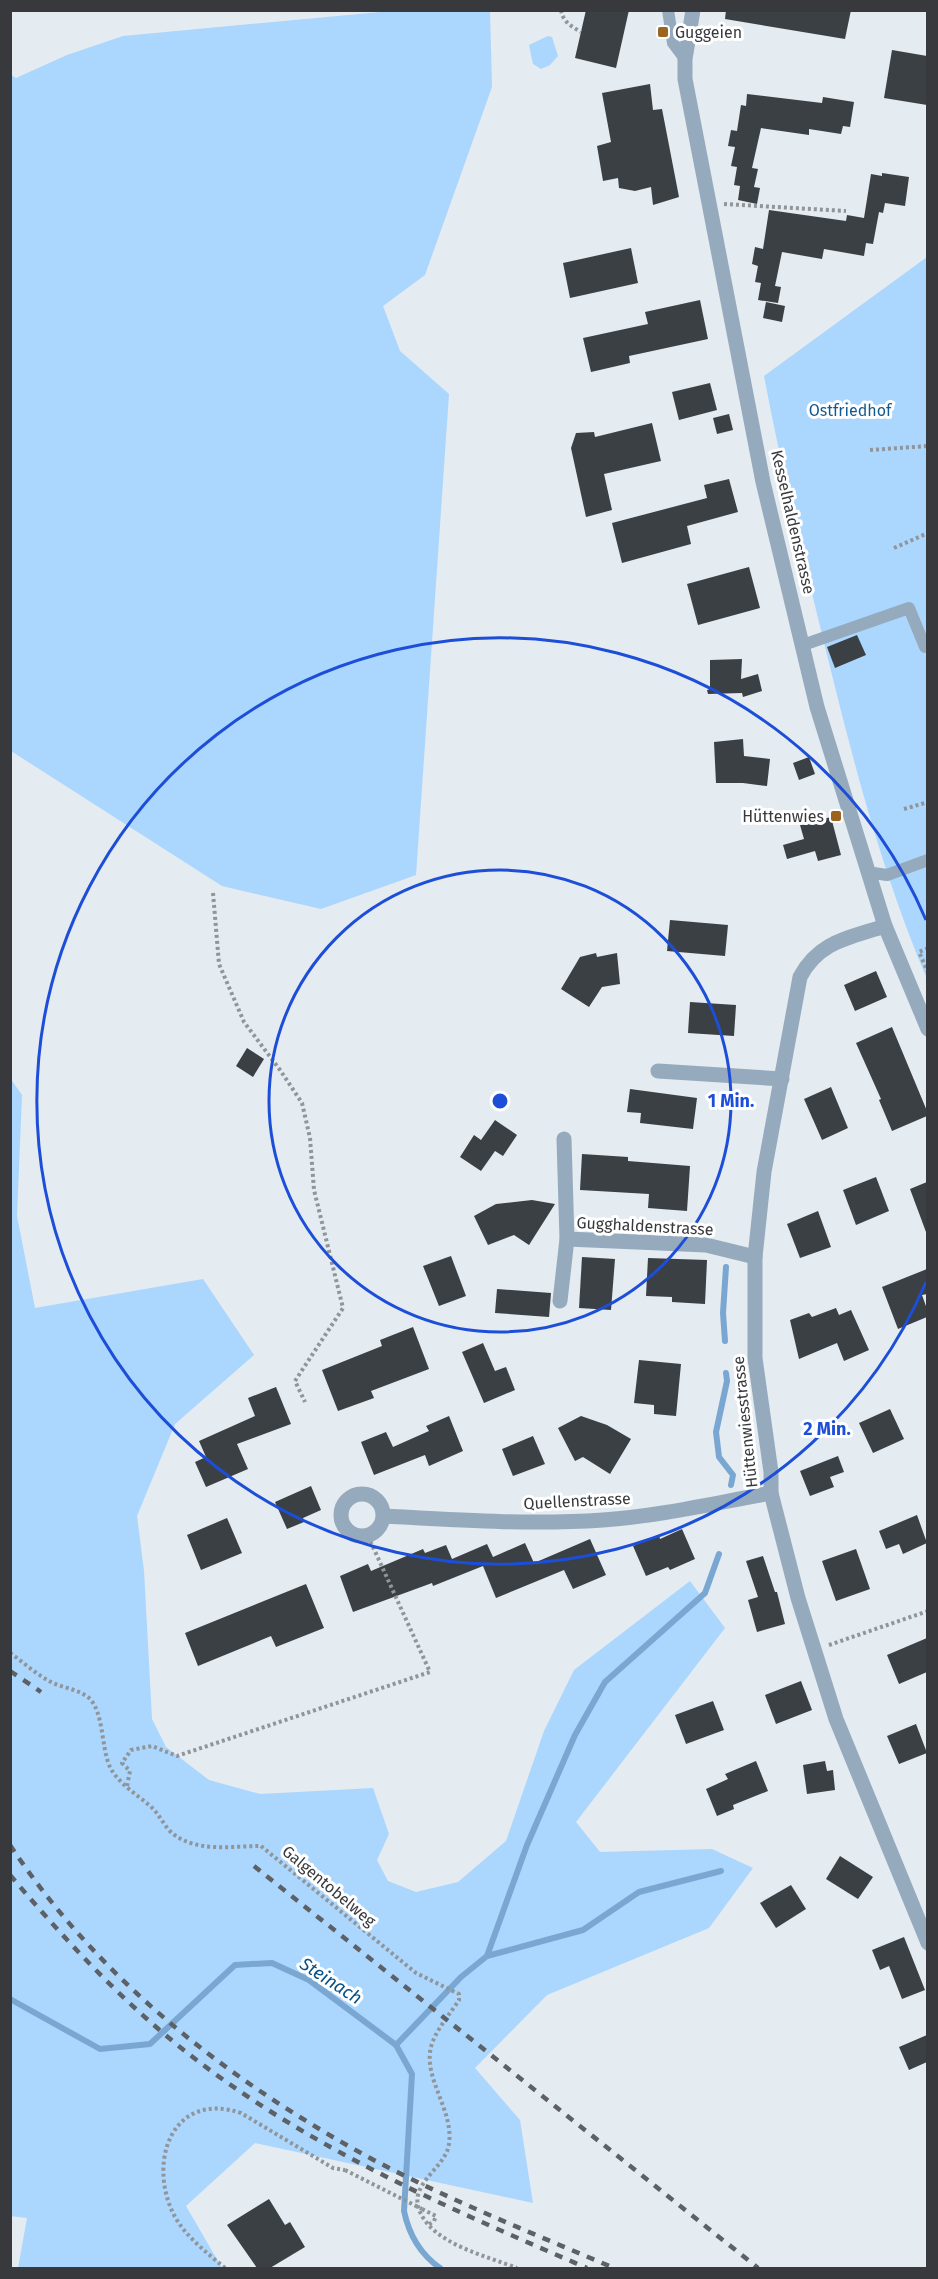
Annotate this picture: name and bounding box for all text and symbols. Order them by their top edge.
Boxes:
place label: Guggeien [675,23,742,42]
marker: Guggeien [656,25,670,39]
park label: Ostfriedhof [809,401,893,420]
street label: Kesselhaldenstrasse [767,448,819,596]
place label: Hüttenwies [742,807,824,826]
marker: Hüttenwies [829,809,843,823]
text: 1 Min. [708,1090,754,1112]
centre of rings [490,1091,510,1111]
street label: Gugghaldenstrasse [576,1213,714,1239]
street label: Hüttenwiesstrasse [729,1355,761,1489]
text: 2 Min. [803,1418,851,1440]
street label: Quellenstrasse [523,1489,631,1513]
street label: Galgentobelweg [279,1842,380,1931]
water label: Steinach [295,1952,366,2009]

